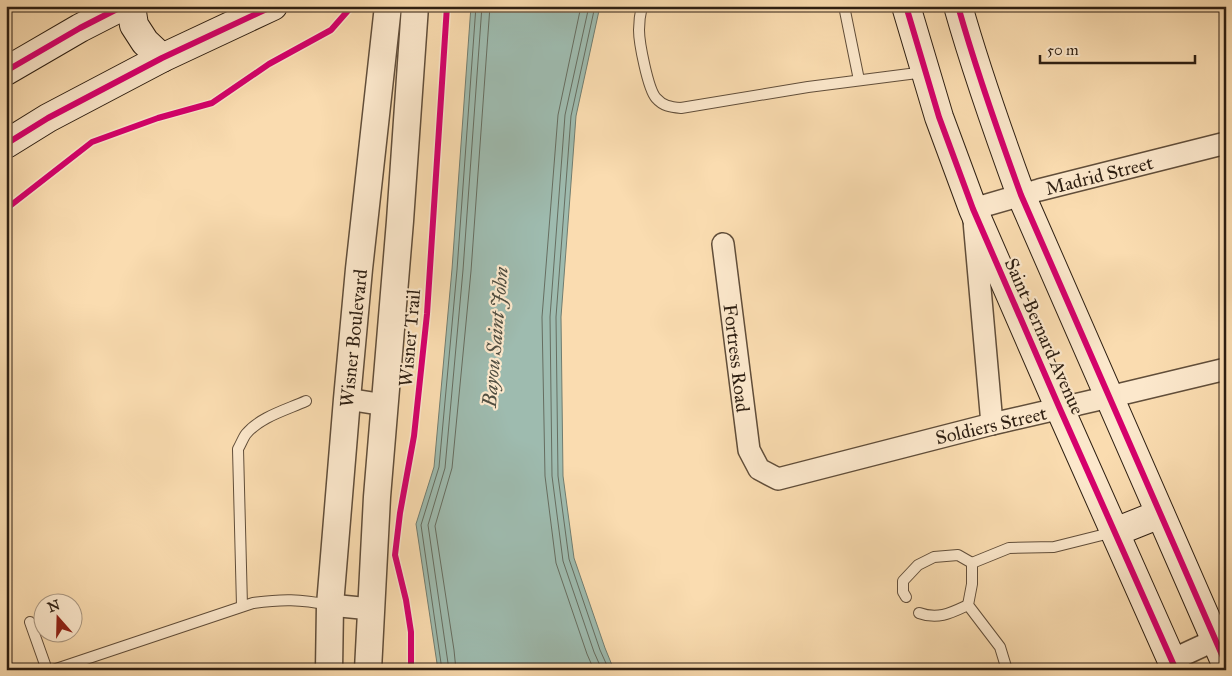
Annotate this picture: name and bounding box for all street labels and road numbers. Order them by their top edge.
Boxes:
street label: Madrid Street [1043,151,1156,200]
street label: Saint Bernard Avenue [1000,254,1089,418]
street label: Wisner Boulevard [335,267,372,408]
street label: Wisner Trail [394,288,425,388]
street label: Fortress Road [718,303,755,414]
street label: Soldiers Street [933,401,1049,449]

